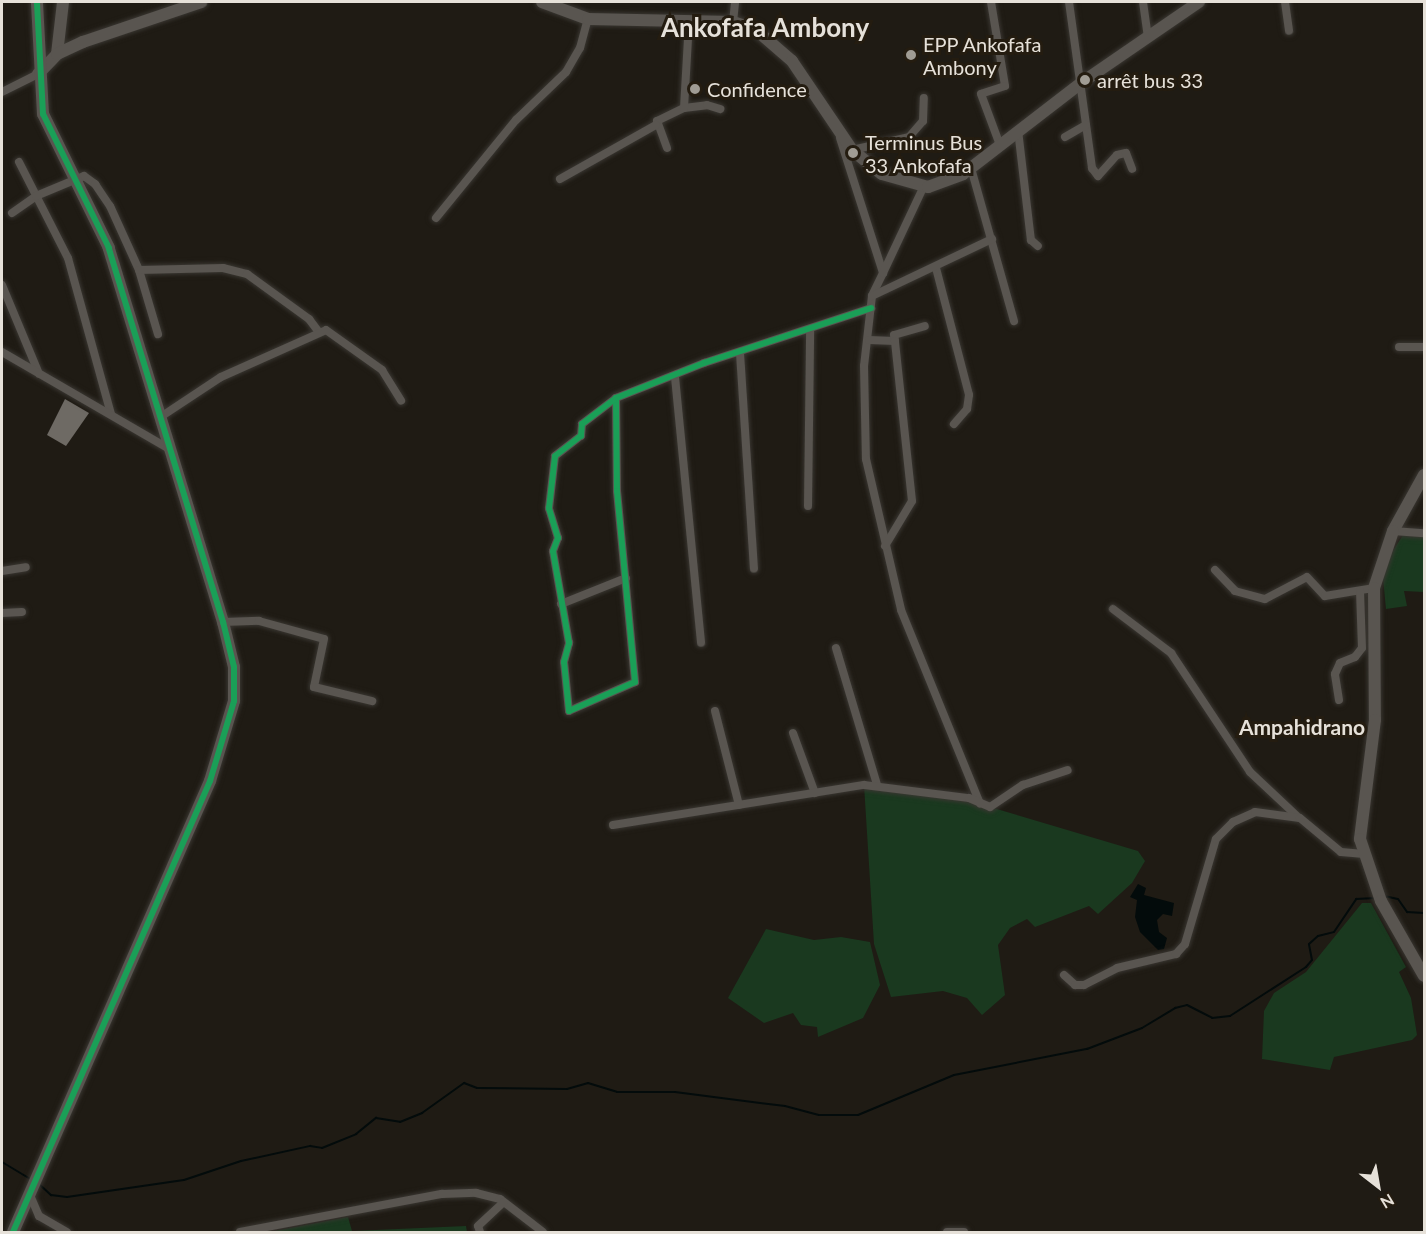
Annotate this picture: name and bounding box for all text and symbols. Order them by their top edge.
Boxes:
district label: Ankofafa Ambony [660,12,870,44]
place label: EPP Ankofafa Ambony [923,32,1043,79]
marker: EPP Ankofafa Ambony [904,48,918,62]
place label: arrêt bus 33 [1097,68,1203,92]
marker: arrêt bus 33 [1078,73,1092,87]
place label: Confidence [707,77,807,101]
marker: Confidence [688,82,702,96]
place label: Terminus Bus 33 Ankofafa [865,130,982,177]
marker: Terminus Bus 33 Ankofafa [846,146,860,160]
district label: Ampahidrano [1239,714,1365,740]
north arrow [1348,1156,1408,1216]
text: N [1377,1191,1398,1213]

